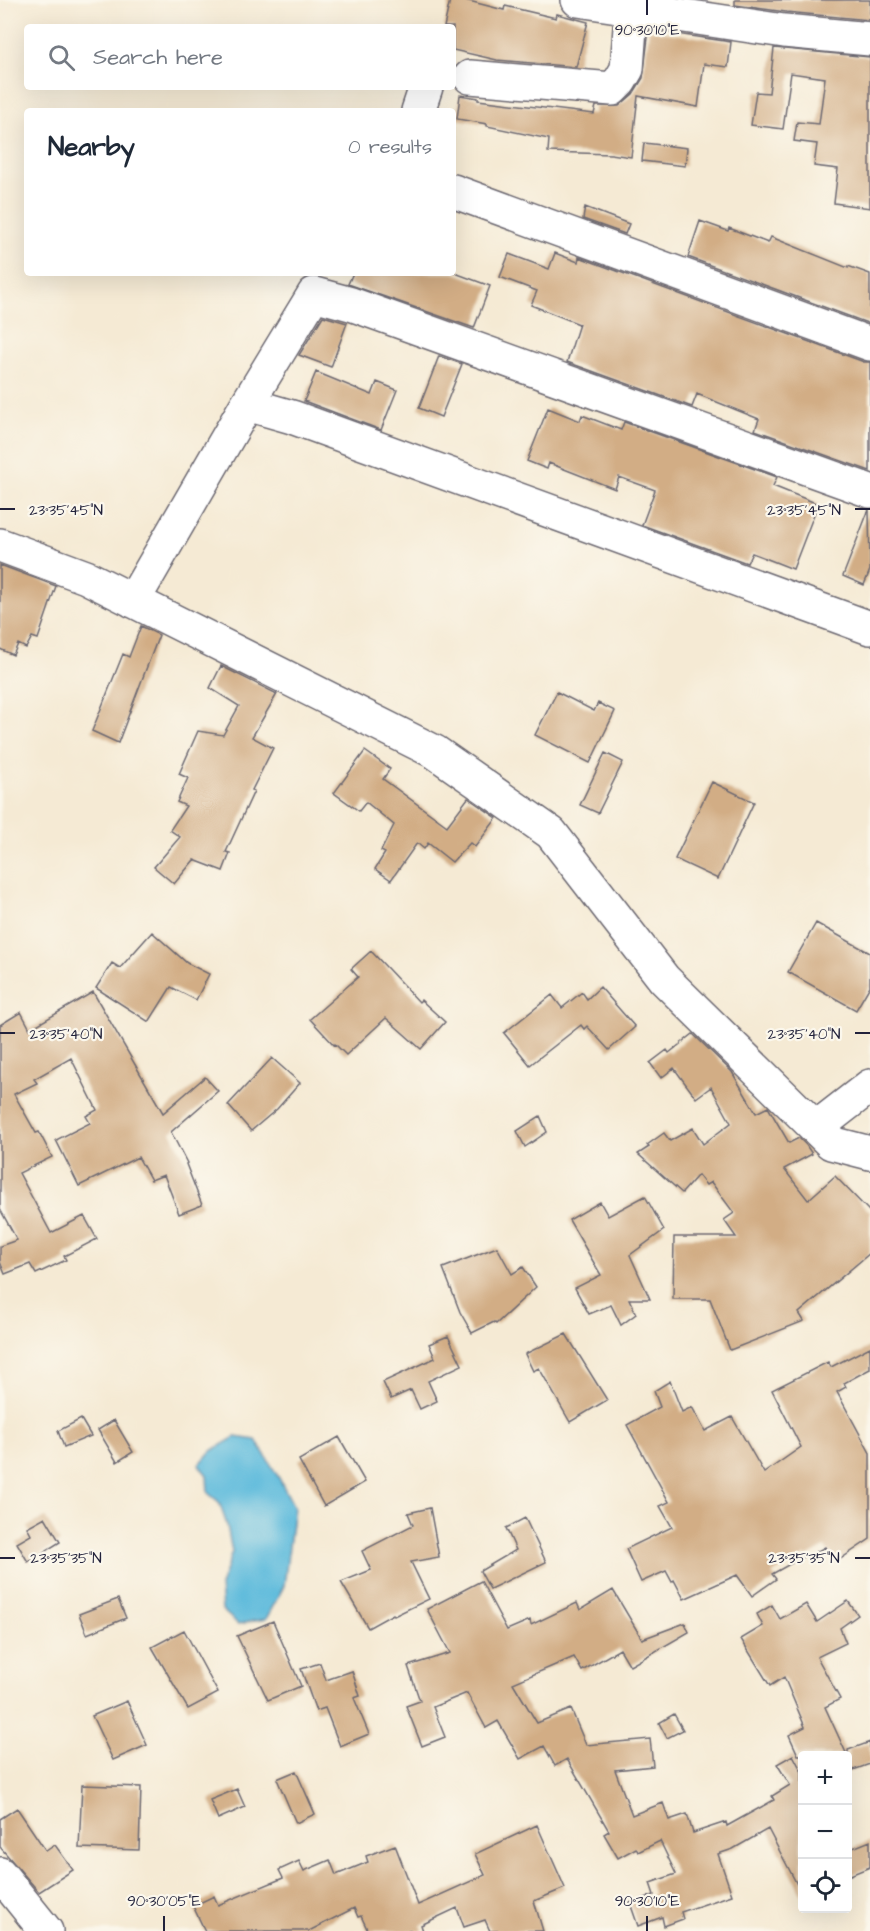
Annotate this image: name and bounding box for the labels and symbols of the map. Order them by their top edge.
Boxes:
text: 90°30'10"E [615,20,679,41]
text: 23°35'45"N [29,500,103,521]
text: 23°35'45"N [767,500,841,521]
text: 23°35'40"N [30,1024,102,1045]
text: 23°35'40"N [768,1024,840,1045]
text: 23°35'35"N [30,1548,102,1569]
text: 23°35'35"N [768,1548,840,1569]
text: 90°30'05"E [127,1891,201,1912]
text: 90°30'10"E [615,1891,679,1912]

